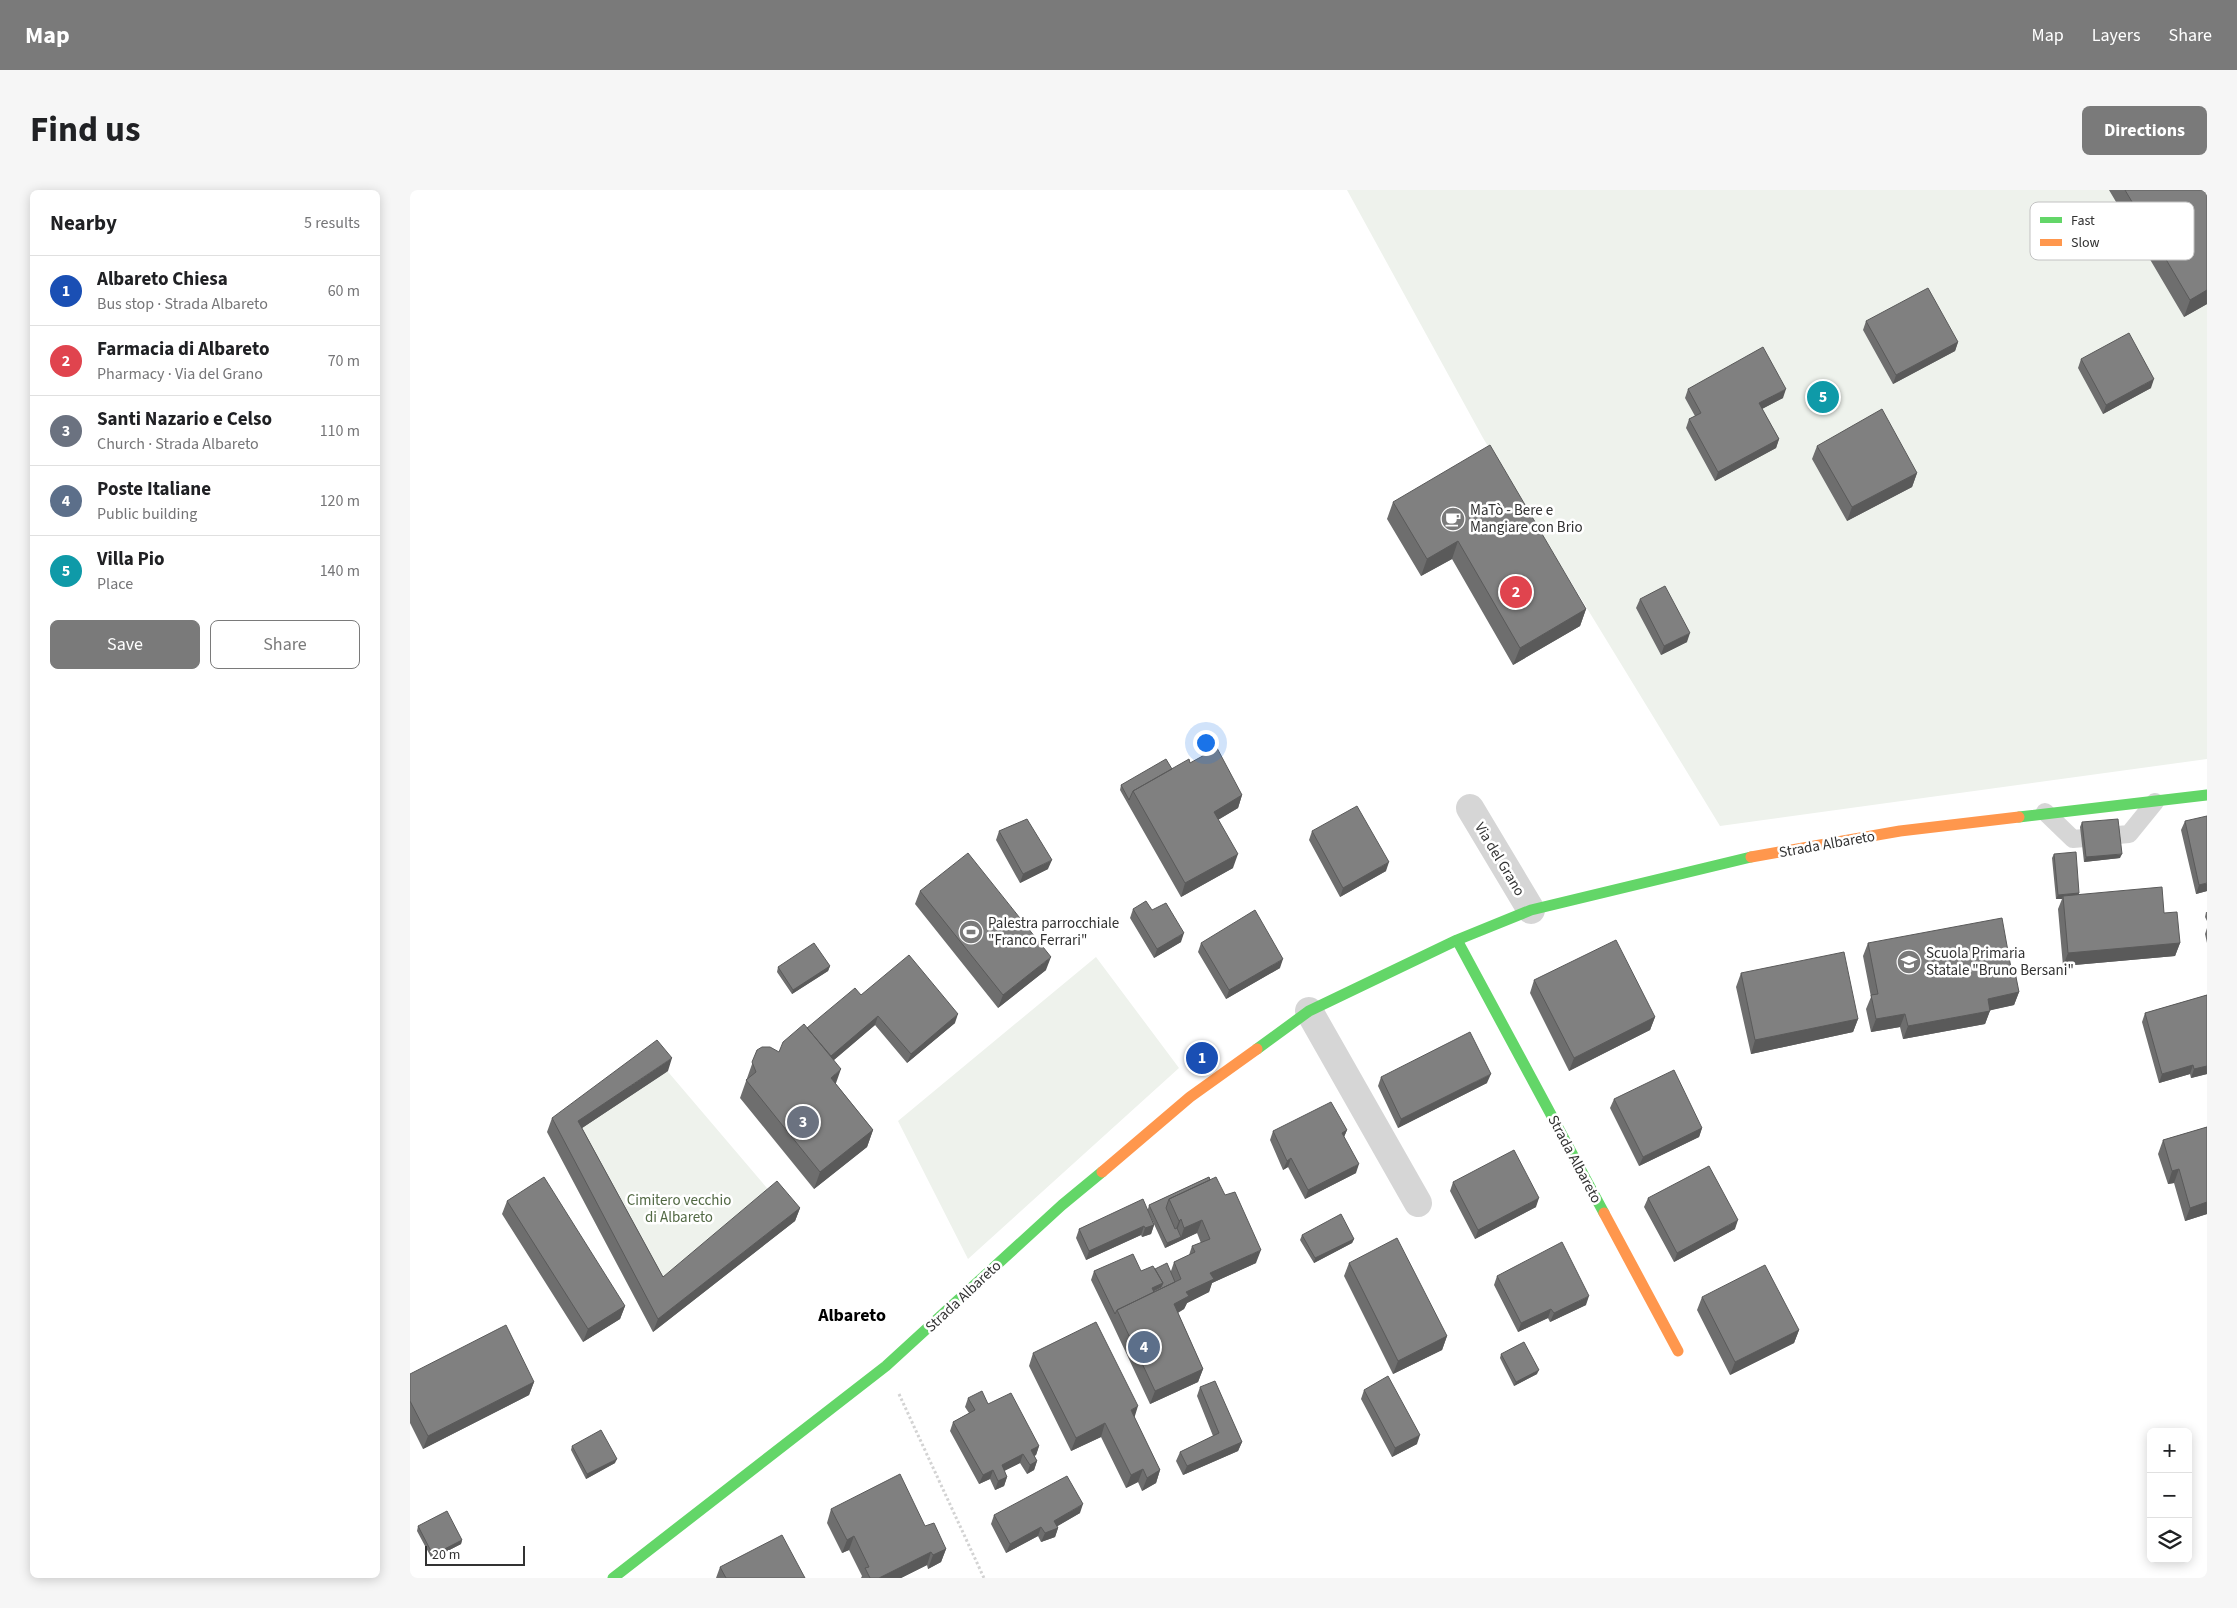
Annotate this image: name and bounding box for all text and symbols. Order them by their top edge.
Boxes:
text: Map [25,18,70,53]
text: Map [2032,23,2064,48]
text: Layers [2092,23,2141,48]
text: Share [2169,23,2212,48]
text: Find us [30,105,140,155]
button: Directions [2082,106,2207,155]
legend [2030,202,2194,260]
text: Nearby [50,208,117,238]
text: Fast [2071,211,2095,231]
text: 5 results [304,212,360,234]
text: Slow [2071,233,2100,253]
text: Albareto Chiesa [97,266,228,293]
text: 1 [62,280,70,302]
text: 60 m [328,280,360,302]
text: Bus stop · Strada Albareto [97,293,268,315]
text: Farmacia di Albareto [97,336,270,363]
text: 2 [62,350,70,372]
text: 70 m [328,350,360,372]
text: Pharmacy · Via del Grano [97,363,263,385]
pin: 5 [1807,378,1839,416]
text: Santi Nazario e Celso [97,406,272,433]
text: 3 [62,420,70,442]
text: 110 m [320,420,360,442]
text: Church · Strada Albareto [97,433,259,455]
text: Poste Italiane [97,476,211,503]
text: 4 [62,490,70,512]
text: 120 m [320,490,360,512]
place label: MaTò - Bere e Mangiare con Brio [1470,500,1583,538]
text: Public building [97,503,197,525]
cafe icon: MaTò - Bere e Mangiare con Brio [1440,506,1466,532]
text: Villa Pio [97,546,165,573]
text: 5 [62,560,70,582]
text: 140 m [320,560,360,582]
text: Place [97,573,133,595]
pin: 2 [1500,573,1532,611]
button: Save [50,620,200,669]
button: Share [210,620,360,669]
your location [1193,730,1219,756]
street label: Via del Grano [1469,818,1530,900]
street label: Strada Albareto [1778,826,1877,863]
place label: Palestra parrocchiale "Franco Ferrari" [988,913,1119,951]
sports icon: Palestra parrocchiale "Franco Ferrari" [958,919,984,945]
place label: Scuola Primaria Statale "Bruno Bersani" [1926,943,2074,981]
school or university icon: Scuola Primaria Statale "Bruno Bersani" [1896,949,1922,975]
pin: 1 [1186,1039,1218,1077]
pin: 3 [787,1103,819,1141]
street label: Strada Albareto [1543,1111,1607,1207]
park label: Cimitero vecchio di Albareto [627,1190,731,1228]
street label: Strada Albareto [921,1256,1006,1337]
district label: Albareto [817,1303,886,1328]
pin: 4 [1128,1328,1160,1366]
map controls [2147,1428,2192,1563]
button: + [2147,1428,2192,1473]
button: − [2147,1473,2192,1518]
button: layers [2147,1518,2192,1563]
scale bar [425,1543,525,1566]
text: 20 m [432,1545,460,1565]

